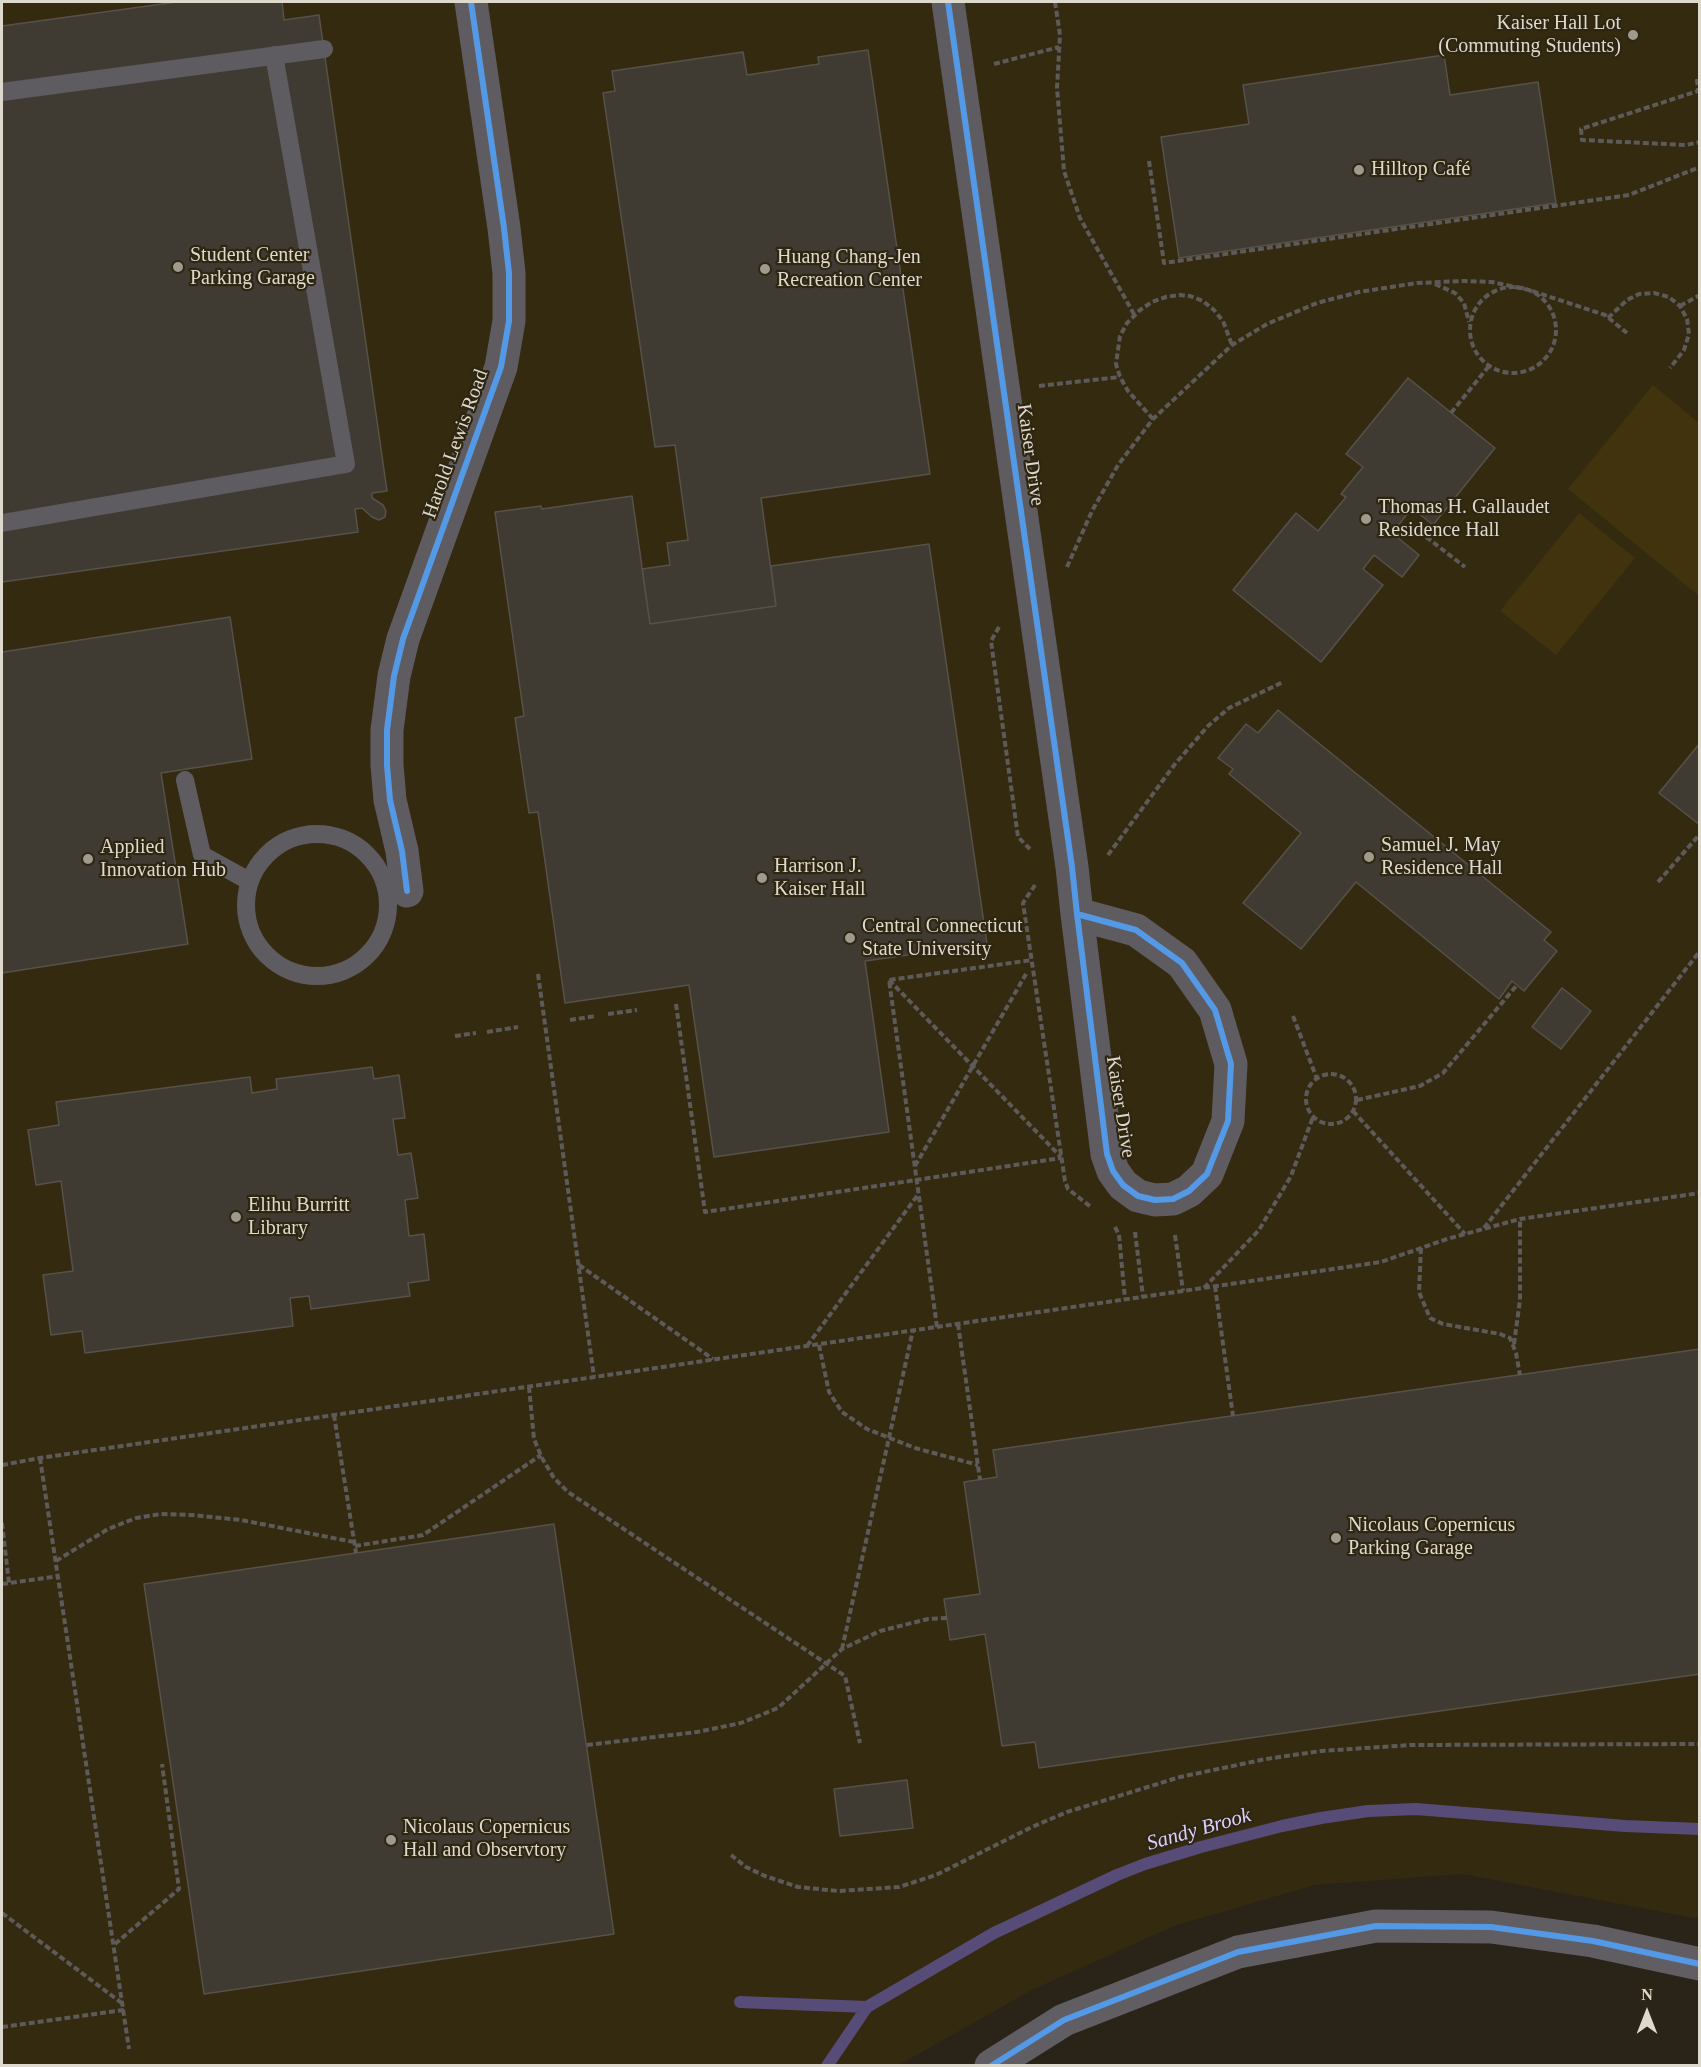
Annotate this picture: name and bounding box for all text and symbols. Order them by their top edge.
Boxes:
place label: Kaiser Hall Lot (Commuting Students) [1438,12,1621,59]
marker: Kaiser Hall Lot (Commuting Students) [1626,28,1640,42]
place label: Hilltop Café [1371,158,1470,182]
marker: Hilltop Café [1352,163,1366,177]
place label: Student Center Parking Garage [190,244,315,291]
place label: Huang Chang-Jen Recreation Center [777,246,922,293]
marker: Student Center Parking Garage [171,260,185,274]
marker: Huang Chang-Jen Recreation Center [758,262,772,276]
street label: Harold Lewis Road [418,366,494,522]
street label: Kaiser Drive [1011,402,1049,508]
place label: Thomas H. Gallaudet Residence Hall [1378,496,1550,543]
marker: Thomas H. Gallaudet Residence Hall [1359,512,1373,526]
place label: Samuel J. May Residence Hall [1381,834,1503,881]
place label: Applied Innovation Hub [100,836,226,883]
marker: Samuel J. May Residence Hall [1362,850,1376,864]
marker: Applied Innovation Hub [81,852,95,866]
place label: Harrison J. Kaiser Hall [774,855,866,902]
marker: Harrison J. Kaiser Hall [755,871,769,885]
place label: Central Connecticut State University [862,915,1023,962]
marker: Central Connecticut State University [843,931,857,945]
street label: Kaiser Drive [1100,1054,1140,1160]
place label: Elihu Burritt Library [248,1194,350,1241]
marker: Elihu Burritt Library [229,1210,243,1224]
place label: Nicolaus Copernicus Parking Garage [1348,1514,1515,1561]
marker: Nicolaus Copernicus Parking Garage [1329,1531,1343,1545]
water label: Sandy Brook [1144,1803,1254,1857]
place label: Nicolaus Copernicus Hall and Observtory [403,1816,570,1863]
marker: Nicolaus Copernicus Hall and Observtory [384,1833,398,1847]
north arrow [1617,1983,1677,2043]
text: N [1641,1986,1653,2003]

